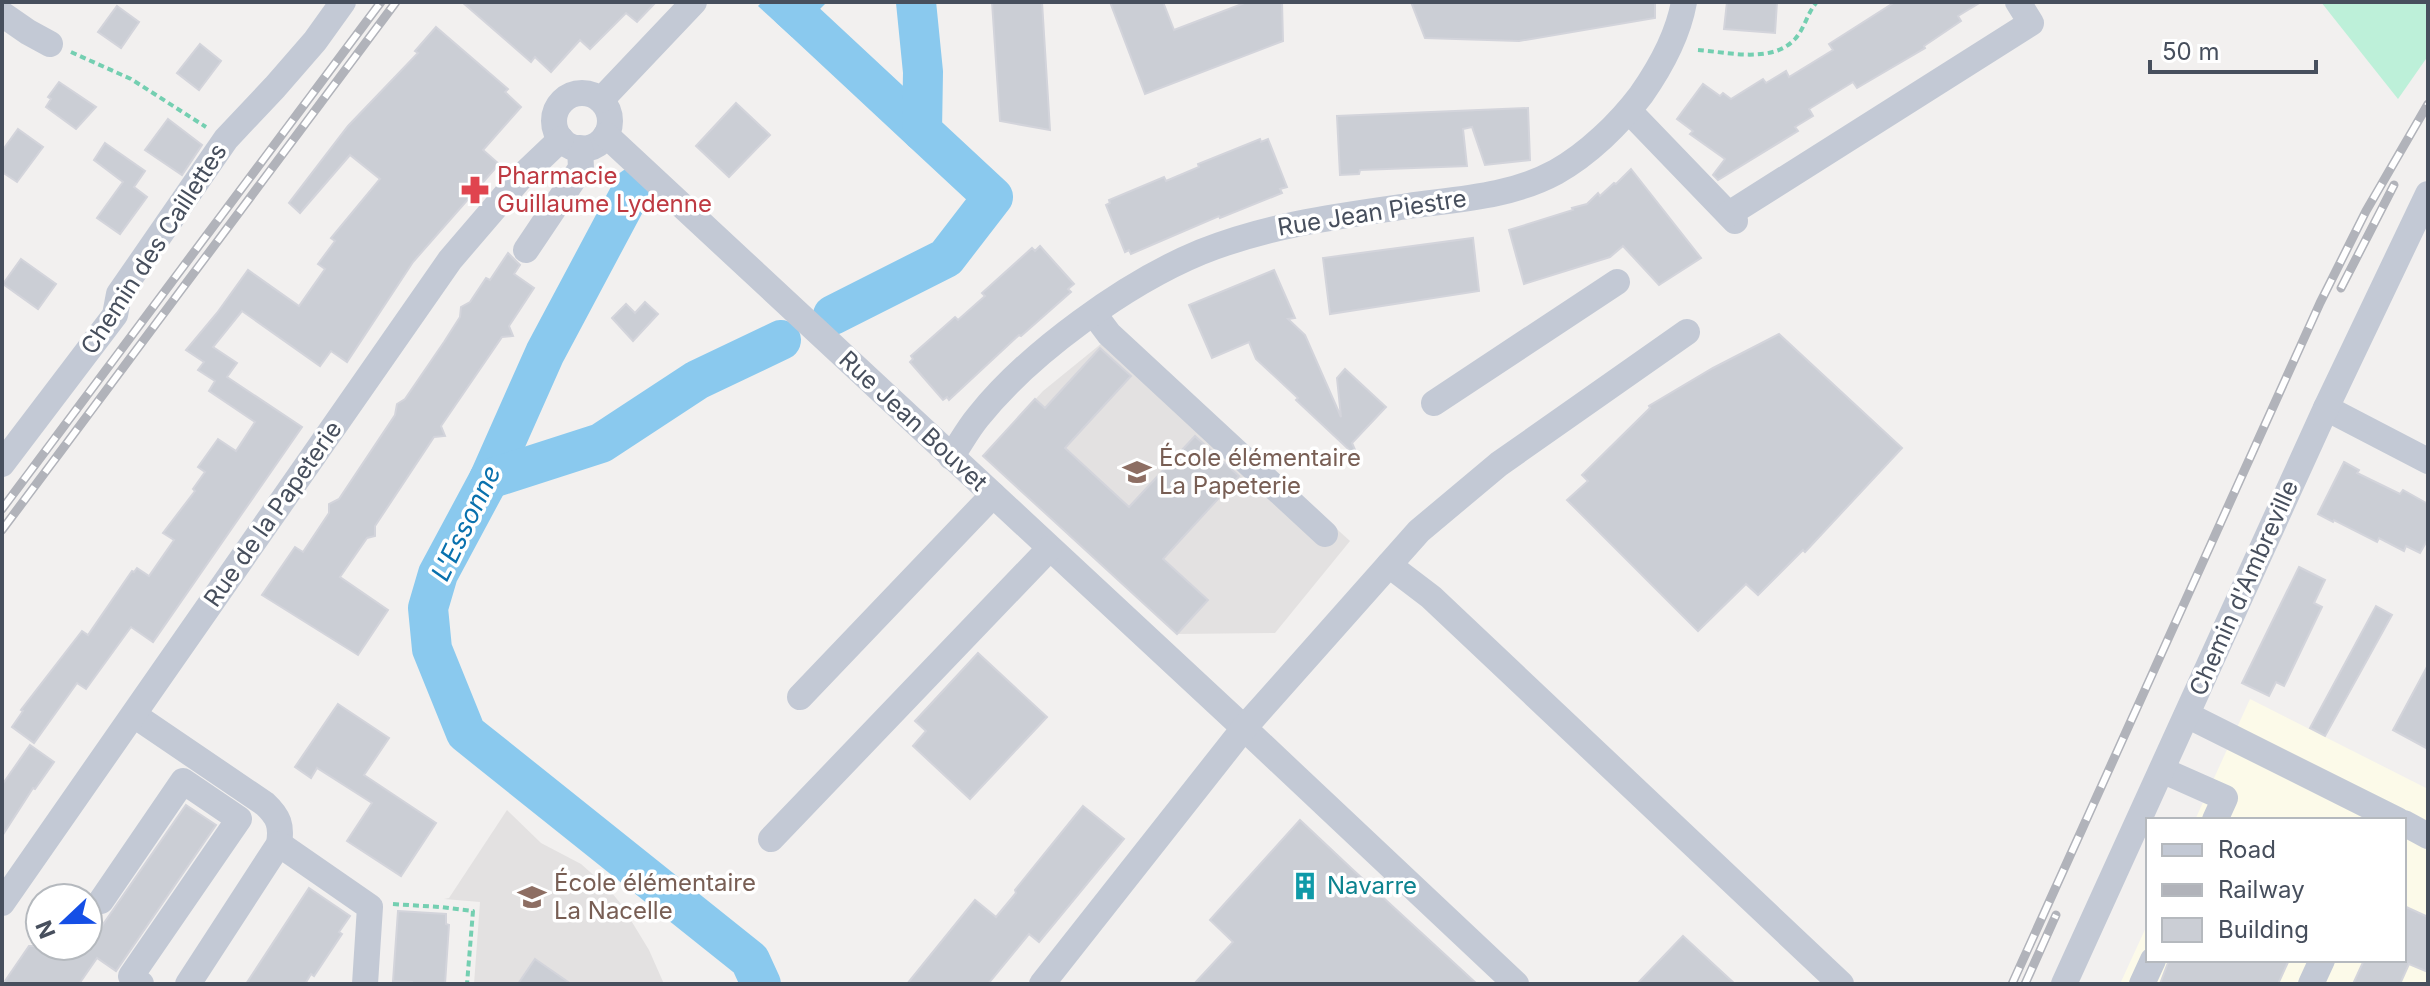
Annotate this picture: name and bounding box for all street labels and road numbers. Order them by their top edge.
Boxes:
street label: Chemin des Caillettes [75,138,233,360]
street label: Rue Jean Piestre [1275,183,1469,242]
street label: Rue Jean Bouvet [833,345,993,497]
street label: Rue de la Papeterie [198,415,348,612]
street label: Chemin d'Ambreville [2183,476,2304,700]

